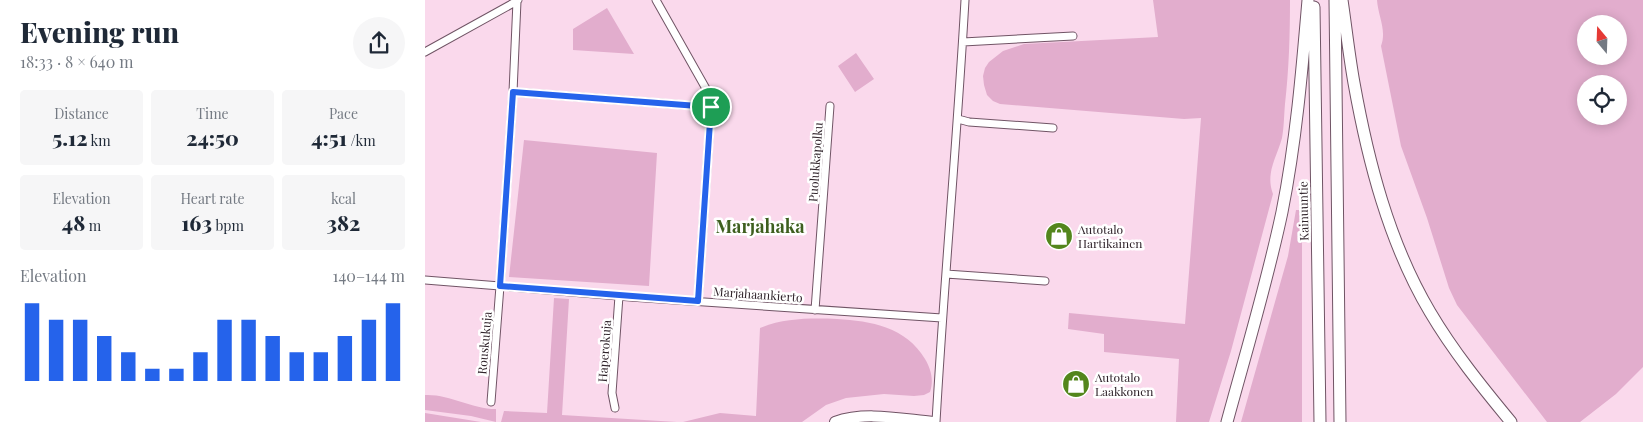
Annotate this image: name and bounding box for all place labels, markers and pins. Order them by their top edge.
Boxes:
pin [690,86,732,128]
shop icon: Autotalo Hartikainen [1044,221,1074,251]
place label: Autotalo Hartikainen [1077,221,1142,251]
shop icon: Autotalo Laakkonen [1061,369,1091,399]
place label: Autotalo Laakkonen [1094,369,1154,399]

